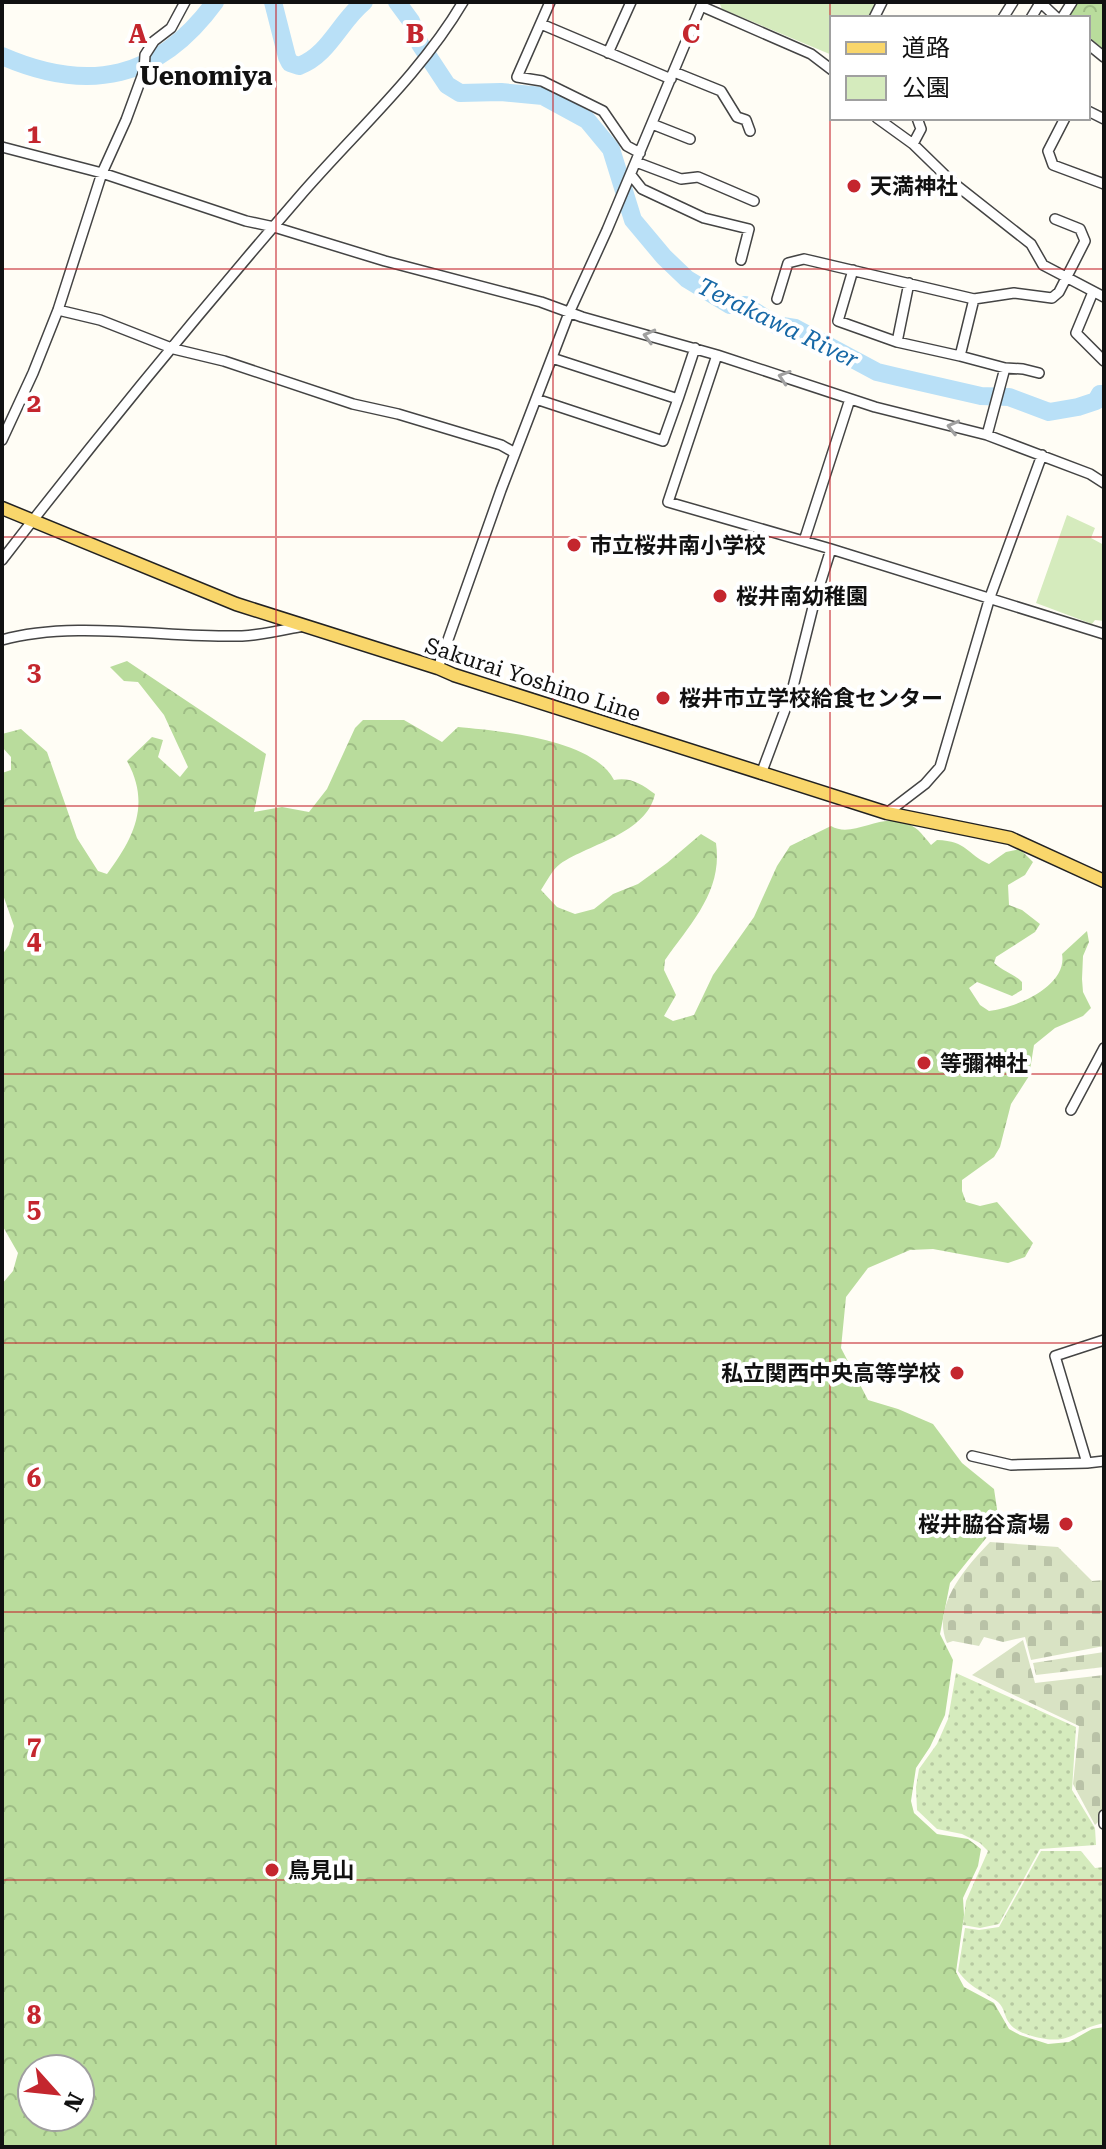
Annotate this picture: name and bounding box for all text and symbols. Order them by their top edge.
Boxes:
legend [830,16,1090,120]
text: A [129,19,148,49]
text: B [406,19,424,49]
text: C [682,19,700,49]
text: 道路 [902,34,950,62]
district label: Uenomiya [140,61,272,91]
text: 公園 [902,74,950,102]
text: 1 [27,119,41,149]
place label: 天満神社 [870,174,958,199]
marker: 天満神社 [845,177,863,195]
water label: Terakawa River [693,272,863,374]
one-way arrow [643,329,657,345]
one-way arrow [777,370,791,386]
text: 2 [27,388,41,418]
one-way arrow [946,419,960,436]
place label: 市立桜井南小学校 [590,533,766,558]
marker: 市立桜井南小学校 [565,536,583,554]
place label: 桜井南幼稚園 [736,584,868,609]
marker: 桜井南幼稚園 [711,587,729,605]
street label: Sakurai Yoshino Line [422,633,644,726]
text: 3 [27,657,41,687]
place label: 桜井市立学校給食センター [679,686,943,711]
marker: 桜井市立学校給食センター [654,689,672,707]
text: 4 [27,925,42,955]
place label: 等彌神社 [940,1051,1028,1076]
marker: 等彌神社 [915,1054,933,1072]
text: 5 [27,1194,41,1224]
place label: 私立関西中央高等学校 [721,1361,941,1386]
marker: 私立関西中央高等学校 [948,1364,966,1382]
text: 6 [27,1463,41,1493]
place label: 桜井脇谷斎場 [918,1512,1050,1537]
marker: 桜井脇谷斎場 [1057,1515,1075,1533]
text: 7 [27,1731,41,1761]
place label: 鳥見山 [288,1858,354,1883]
marker: 鳥見山 [263,1861,281,1879]
text: 8 [27,2000,42,2030]
north arrow [16,2053,96,2133]
text: N [58,2089,88,2115]

